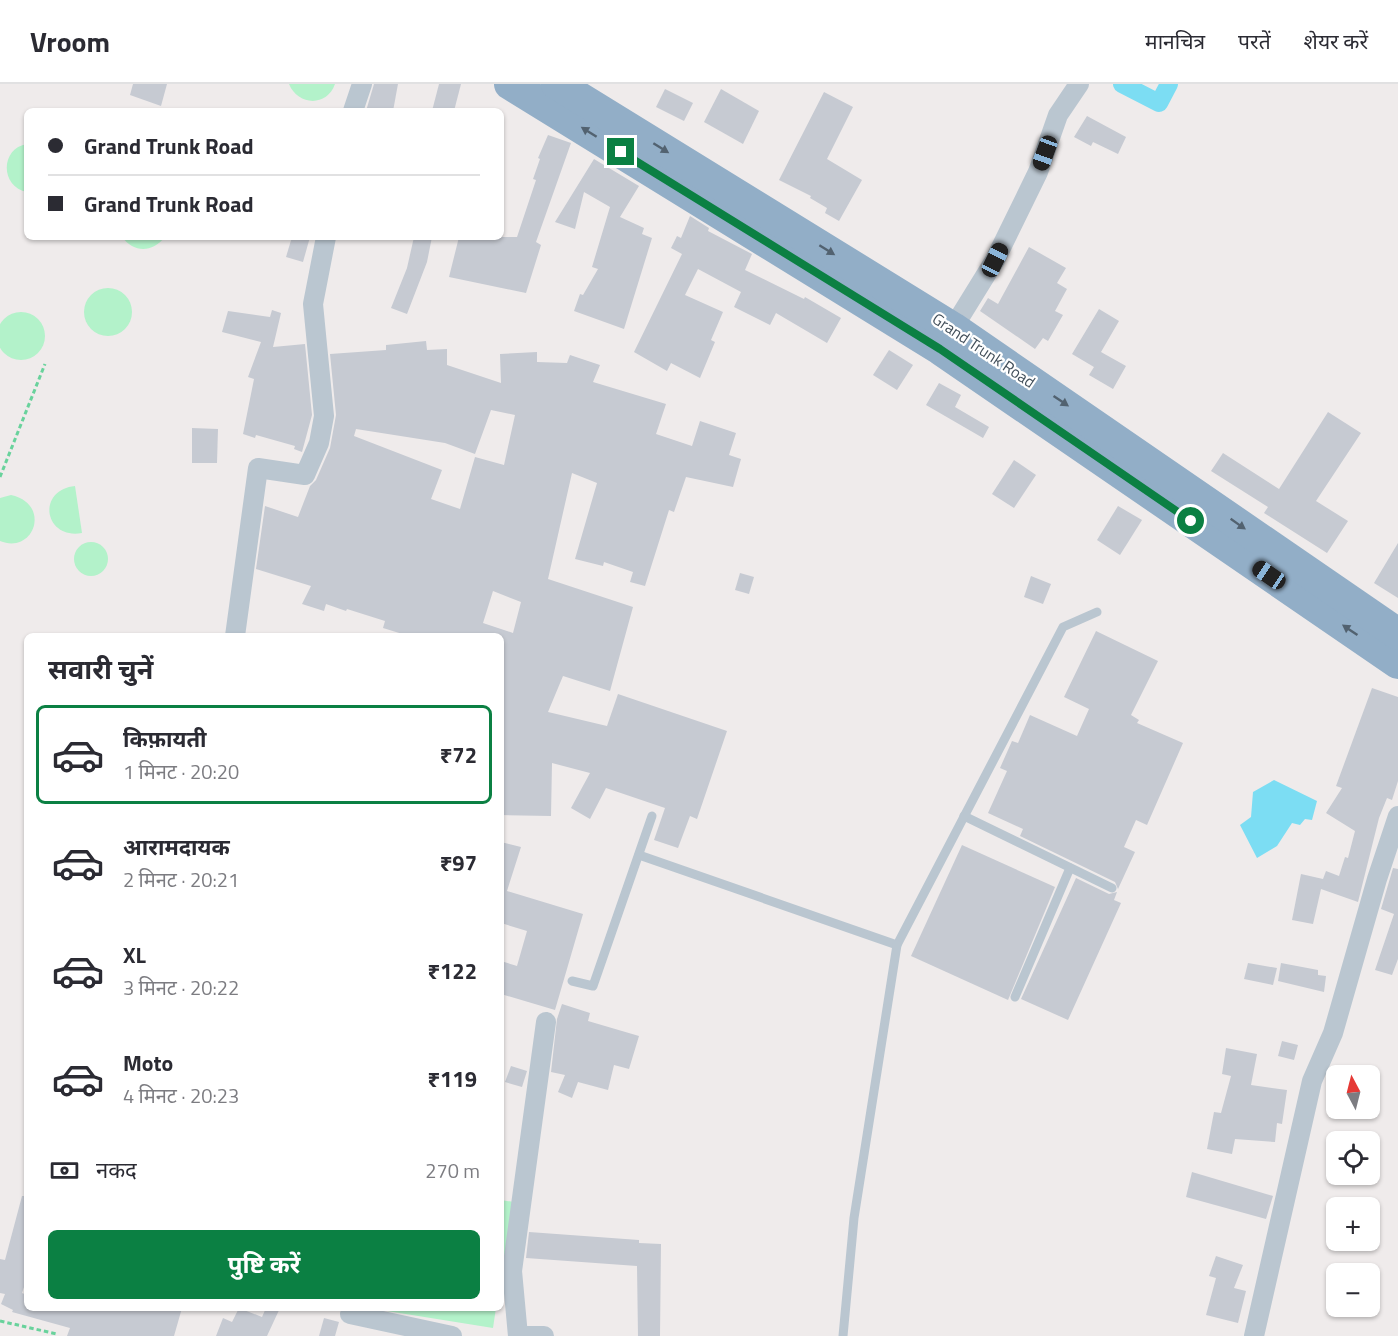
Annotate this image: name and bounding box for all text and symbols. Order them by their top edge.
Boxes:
text: Vroom [30,20,110,63]
text: मानचित्र [1145,25,1205,57]
text: परतें [1238,25,1271,57]
text: शेयर करें [1304,25,1368,57]
one-way arrow [581,126,598,137]
text: Grand Trunk Road [84,129,254,163]
car [1030,133,1060,173]
route end [607,138,634,165]
one-way arrow [653,142,669,153]
text: Grand Trunk Road [84,187,254,221]
car [979,240,1011,280]
one-way arrow [819,244,835,255]
street label: Grand Trunk Road [928,307,1040,393]
one-way arrow [1053,395,1069,406]
route start [1177,507,1204,534]
one-way arrow [1230,518,1246,530]
car [1249,557,1289,593]
one-way arrow [1342,624,1358,636]
text: सवारी चुनें [48,648,153,689]
text: किफ़ायती [123,722,207,756]
icon: car [51,728,105,782]
text: ₹72 [440,738,477,772]
text: 1 मिनट · 20:20 [123,756,239,787]
text: आरामदायक [123,830,230,864]
icon: car [51,836,105,890]
text: ₹97 [440,846,477,880]
text: 2 मिनट · 20:21 [123,864,239,895]
text: XL [123,938,146,972]
icon: car [51,944,105,998]
text: ₹122 [427,954,477,988]
text: 3 मिनट · 20:22 [123,972,239,1003]
text: Moto [123,1046,173,1080]
icon: car [51,1052,105,1106]
text: ₹119 [427,1062,477,1096]
north arrow [1326,1065,1380,1119]
map controls [1326,1065,1380,1317]
text: 4 मिनट · 20:23 [123,1080,239,1111]
button: locate [1326,1131,1380,1185]
text: नकद [96,1153,137,1187]
icon: cash [48,1154,81,1187]
text: 270 m [425,1155,480,1186]
button: + [1326,1197,1380,1251]
button: पुष्टि करें [48,1230,480,1299]
button: − [1326,1263,1380,1317]

